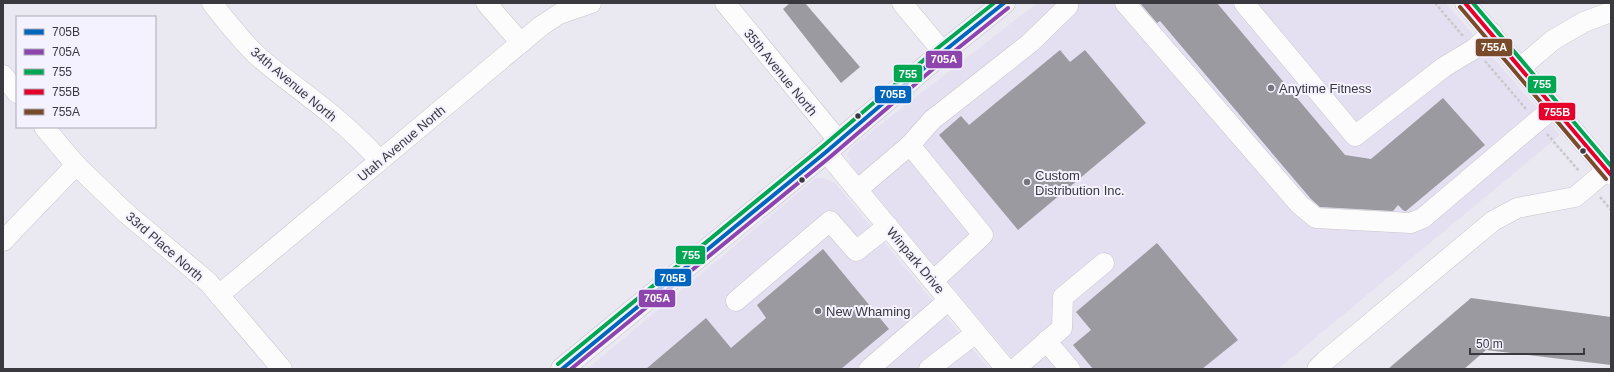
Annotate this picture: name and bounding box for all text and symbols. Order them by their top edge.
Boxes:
legend [16,16,156,128]
text: 705B [52,25,80,39]
street label: 35th Avenue North [741,26,820,119]
line badge: 755A [1475,38,1513,57]
text: 755A [1481,41,1507,53]
street label: 34th Avenue North [248,44,340,125]
text: 705A [52,45,80,59]
line badge: 705A [925,50,963,69]
text: 705A [931,53,957,65]
line badge: 755 [893,64,923,83]
text: 755 [52,65,72,79]
text: 755 [899,68,917,80]
line badge: 755 [1527,75,1557,94]
text: 755 [1533,78,1551,90]
place label: Anytime Fitness [1279,81,1372,96]
marker: Anytime Fitness [1266,83,1276,93]
text: 755B [52,85,80,99]
line badge: 705B [874,85,912,104]
text: 705B [880,88,906,100]
street label: Utah Avenue North [355,102,448,184]
line badge: 755B [1538,102,1576,121]
text: 755A [52,105,80,119]
text: 755B [1544,106,1570,118]
unlabelled marker [853,111,863,121]
unlabelled marker [1578,146,1588,156]
place label: Custom Distribution Inc. [1035,168,1125,198]
unlabelled marker [797,175,807,185]
marker: Custom Distribution Inc. [1022,177,1032,187]
street label: 33rd Place North [123,209,206,284]
street label: Winpark Drive [884,224,948,296]
line badge: 755 [675,245,706,265]
text: 755 [682,249,700,261]
line badge: 705B [654,268,692,287]
text: 705B [660,272,686,284]
line badge: 705A [638,289,676,308]
text: 705A [644,292,670,304]
place label: New Whaming [826,304,911,319]
marker: New Whaming [813,306,823,316]
scale bar [1470,330,1584,356]
text: 50 m [1476,337,1503,351]

